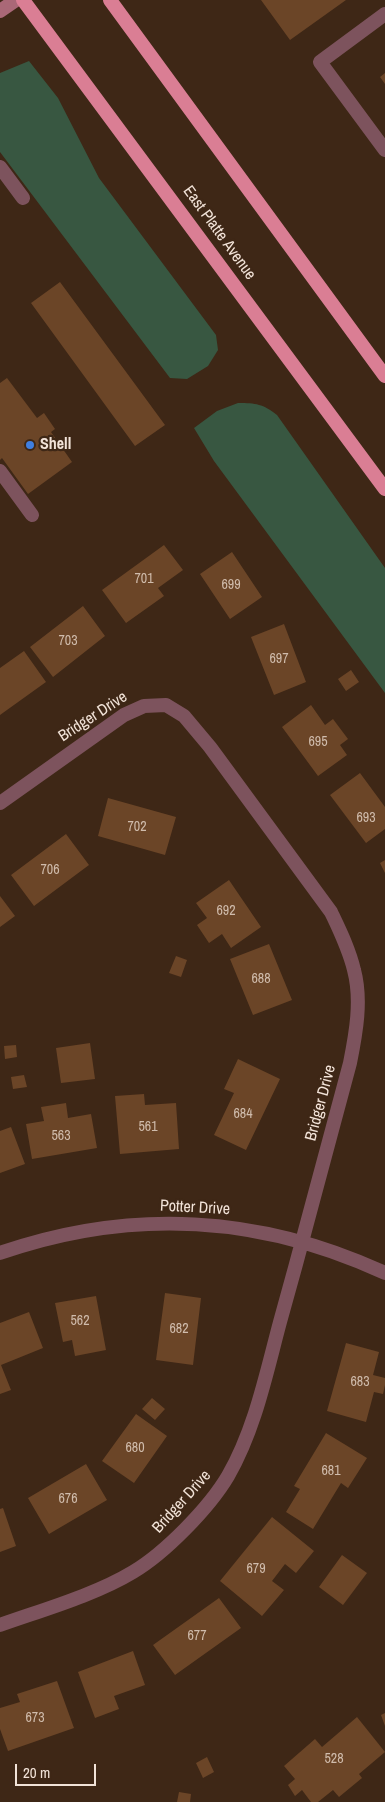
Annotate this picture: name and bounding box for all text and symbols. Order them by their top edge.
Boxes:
street label: East Platte Avenue [179,182,259,284]
place label: Shell [40,435,71,455]
marker: Shell [24,439,36,451]
house number: 701 [134,571,154,587]
house number: 699 [221,577,241,593]
house number: 703 [58,633,78,649]
house number: 697 [269,651,289,667]
street label: Bridger Drive [55,688,131,746]
house number: 695 [308,734,328,750]
house number: 693 [356,810,376,826]
house number: 702 [127,819,147,835]
house number: 706 [40,862,60,878]
house number: 692 [216,903,236,919]
house number: 688 [251,971,271,987]
street label: Bridger Drive [302,1063,340,1143]
house number: 684 [233,1106,253,1122]
house number: 561 [138,1119,158,1135]
house number: 563 [51,1128,71,1144]
street label: Potter Drive [160,1197,230,1219]
house number: 562 [70,1313,90,1329]
house number: 682 [169,1321,189,1337]
house number: 683 [350,1374,370,1390]
house number: 680 [125,1440,145,1456]
house number: 681 [321,1463,341,1479]
street label: Bridger Drive [149,1467,215,1537]
house number: 676 [58,1491,78,1507]
house number: 679 [246,1561,266,1577]
house number: 677 [187,1628,207,1644]
house number: 673 [25,1710,45,1726]
house number: 528 [324,1751,344,1767]
scale bar [18,1754,99,1786]
text: 20 m [23,1762,50,1783]

